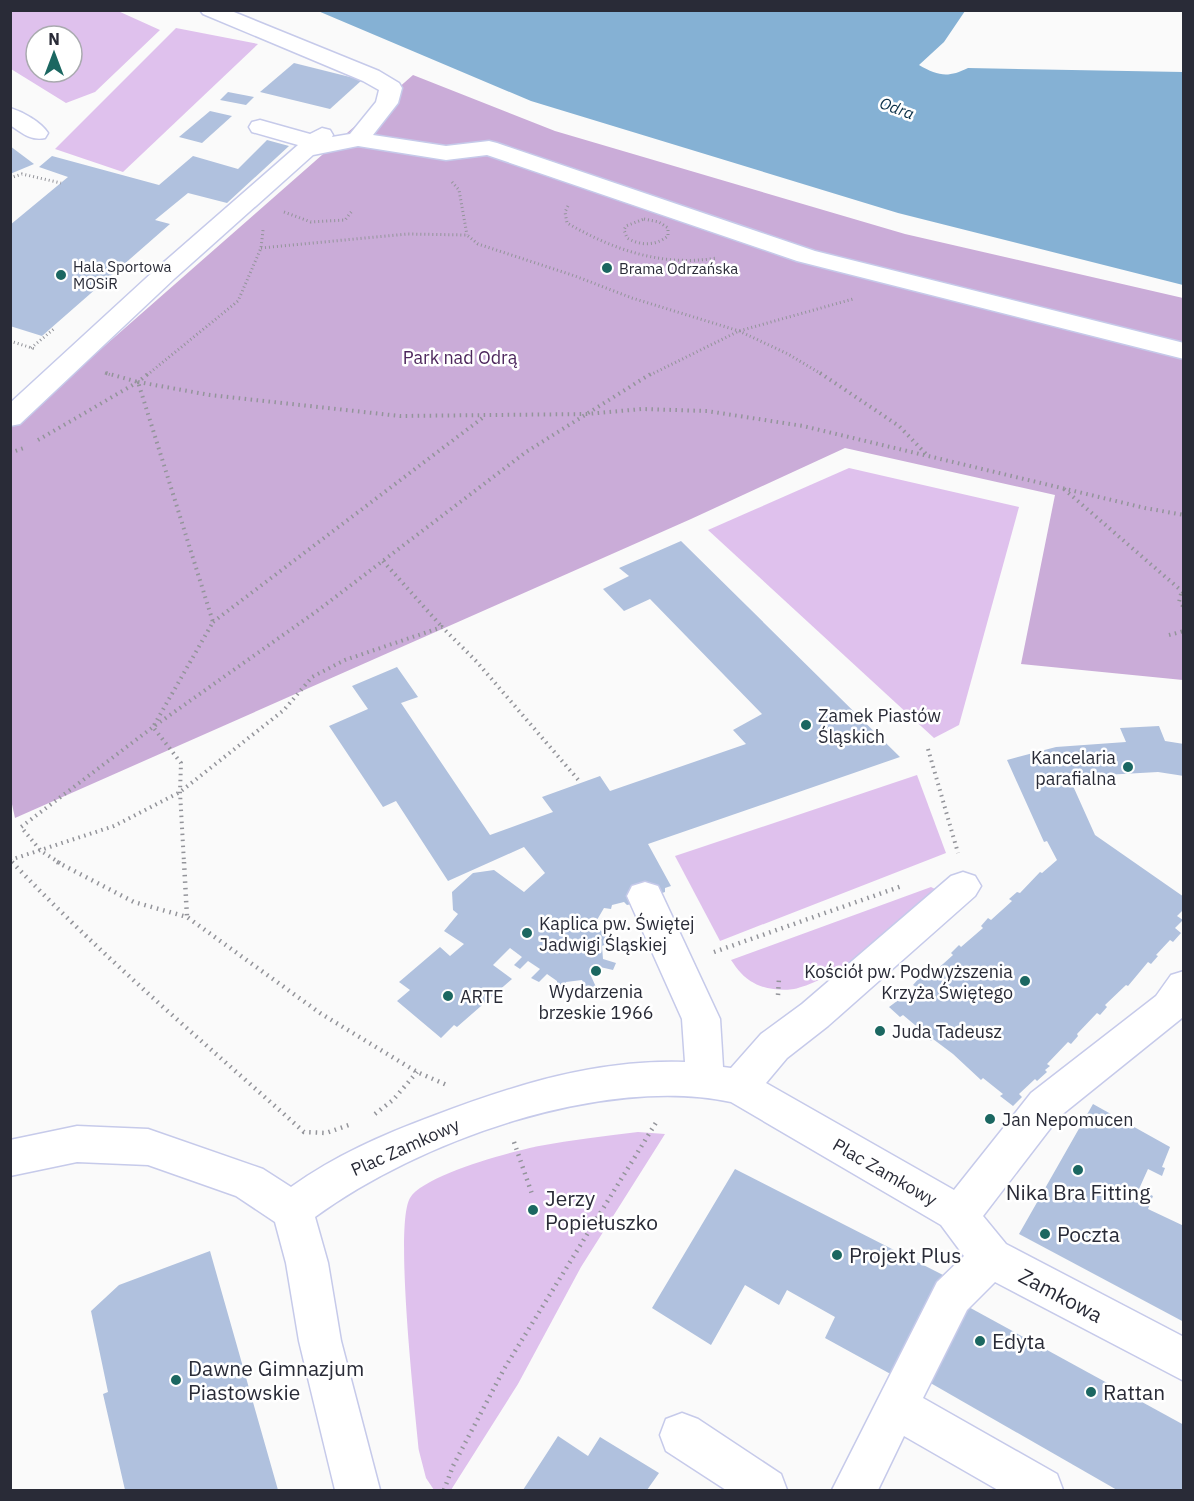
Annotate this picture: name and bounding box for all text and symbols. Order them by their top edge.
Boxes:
north arrow [24,24,84,84]
text: N [48,29,60,49]
water label: Odra [877,93,917,123]
place label: Hala Sportowa MOSiR [73,257,172,293]
place label: Brama Odrzańska [619,259,738,278]
marker: Brama Odrzańska [600,261,614,275]
marker: Hala Sportowa MOSiR [54,268,68,282]
park label: Park nad Odrą [403,346,518,369]
place label: Zamek Piastów Śląskich [818,704,941,748]
marker: Zamek Piastów Śląskich [799,718,813,732]
place label: Kancelaria parafialna [1031,746,1116,790]
marker: Kancelaria parafialna [1121,760,1135,774]
place label: Kaplica pw. Świętej Jadwigi Śląskiej [539,912,695,956]
marker: Kaplica pw. Świętej Jadwigi Śląskiej [520,926,534,940]
place label: Kościół pw. Podwyższenia Krzyża Świętego [804,960,1013,1004]
marker: Wydarzenia brzeskie 1966 [589,964,603,978]
marker: Kościół pw. Podwyższenia Krzyża Świętego [1018,974,1032,988]
place label: Wydarzenia brzeskie 1966 [538,980,654,1024]
place label: ARTE [460,985,503,1008]
marker: ARTE [441,989,455,1003]
place label: Juda Tadeusz [892,1020,1002,1043]
marker: Juda Tadeusz [873,1024,887,1038]
place label: Jan Nepomucen [1002,1108,1133,1131]
marker: Jan Nepomucen [983,1112,997,1126]
street label: Plac Zamkowy [347,1113,463,1181]
street label: Plac Zamkowy [829,1133,941,1211]
marker: Nika Bra Fitting [1071,1163,1085,1177]
place label: Nika Bra Fitting [1006,1178,1150,1206]
place label: Jerzy Popiełuszko [545,1184,658,1236]
marker: Jerzy Popiełuszko [526,1203,540,1217]
place label: Poczta [1057,1220,1120,1248]
marker: Poczta [1038,1227,1052,1241]
place label: Projekt Plus [849,1241,961,1269]
marker: Projekt Plus [830,1248,844,1262]
street label: Zamkowa [1014,1261,1108,1329]
place label: Edyta [992,1327,1045,1355]
marker: Edyta [973,1334,987,1348]
place label: Dawne Gimnazjum Piastowskie [188,1354,364,1406]
marker: Dawne Gimnazjum Piastowskie [169,1373,183,1387]
place label: Rattan [1103,1378,1165,1406]
marker: Rattan [1084,1385,1098,1399]

